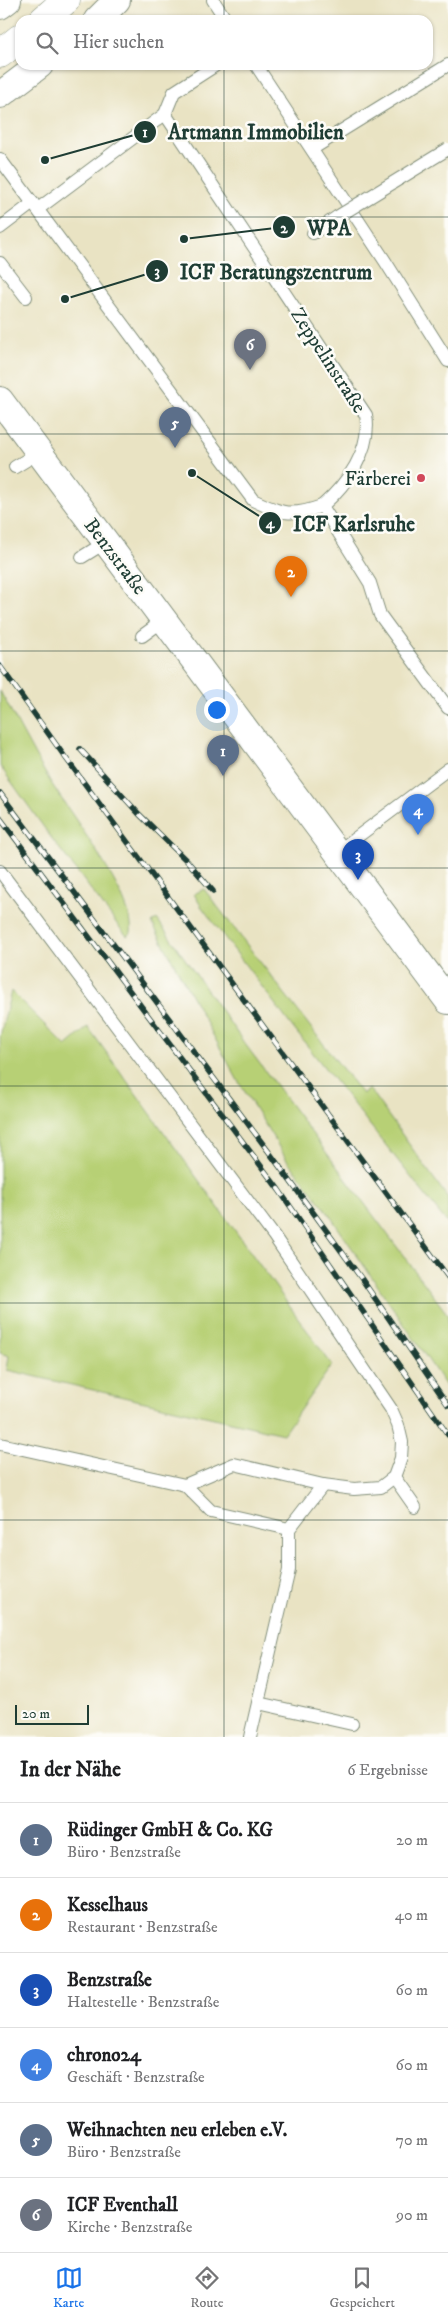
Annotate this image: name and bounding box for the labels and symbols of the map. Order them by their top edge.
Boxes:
callout: Artmann Immobilien [133,114,354,150]
text: Artmann Immobilien [167,120,345,146]
text: 1 [142,123,148,142]
callout: WPA [271,209,361,245]
text: WPA [306,216,352,242]
text: 2 [280,219,288,238]
callout: ICF Beratungszentrum [145,253,383,289]
text: ICF Beratungszentrum [180,260,373,286]
text: 3 [154,262,160,281]
street label: Zeppelinstraße [284,303,371,418]
pin: 6 [234,329,266,370]
pin: 5 [159,407,191,448]
place label: Färberei [344,467,411,492]
marker: Färberei [415,472,427,484]
callout: ICF Karlsruhe [258,505,425,541]
text: ICF Karlsruhe [293,512,415,538]
street label: Benzstraße [78,514,152,600]
text: 4 [265,514,276,533]
pin: 2 [275,556,307,597]
your location [204,697,230,723]
pin: 1 [207,735,239,776]
pin: 4 [402,794,434,835]
pin: 3 [342,839,374,880]
scale bar [15,1702,89,1725]

